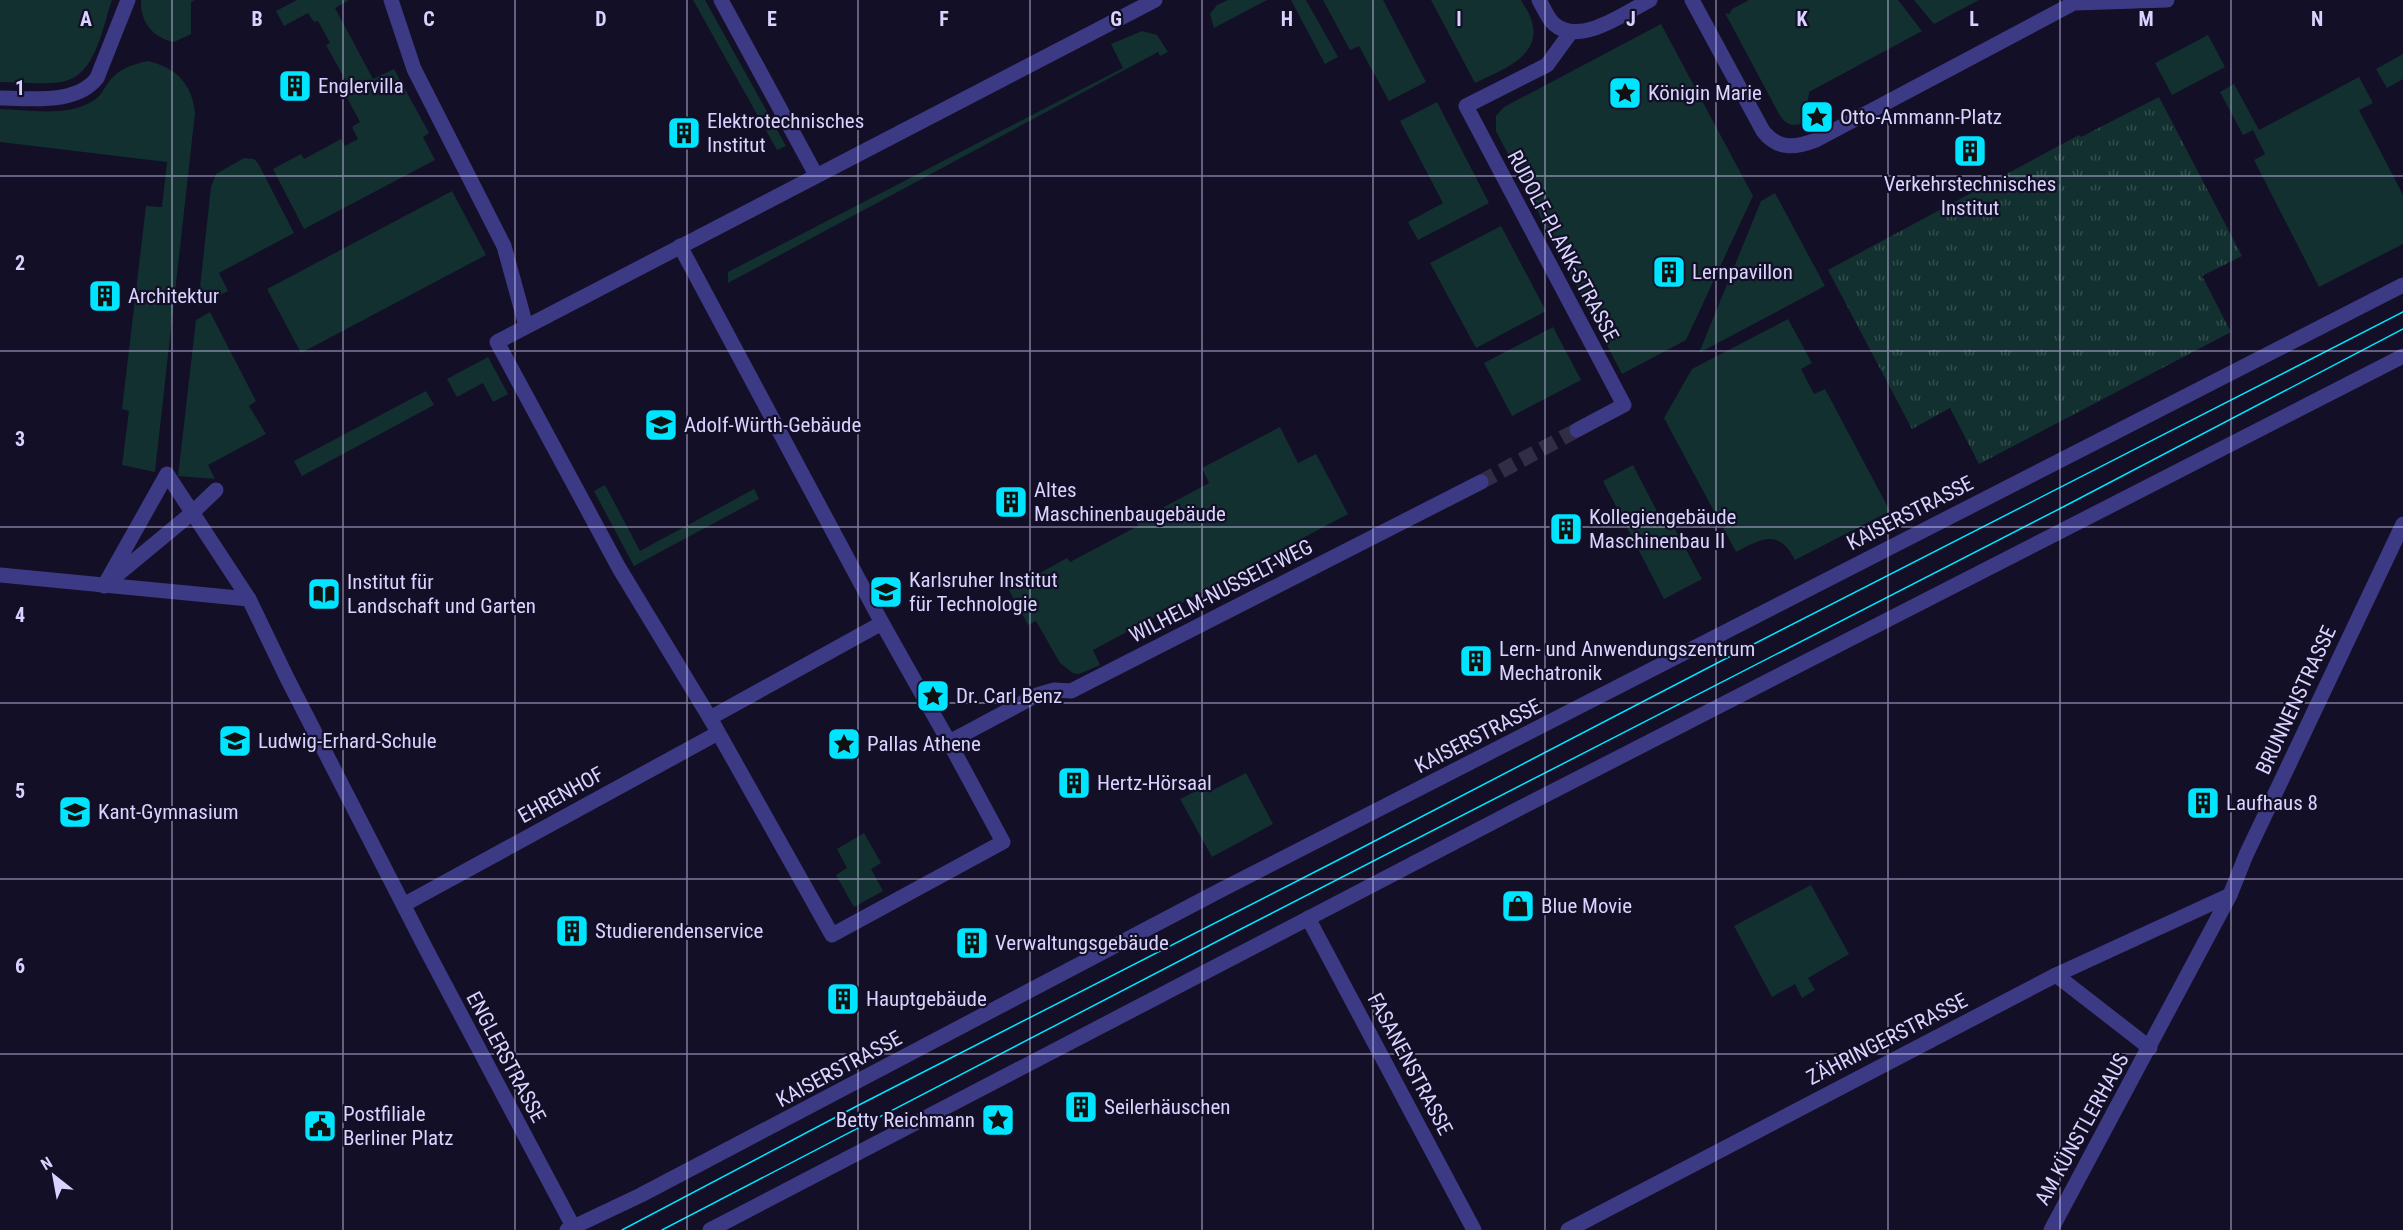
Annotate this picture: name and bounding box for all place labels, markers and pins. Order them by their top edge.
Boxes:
building icon: Englervilla [277,68,313,104]
place label: Englervilla [318,74,404,98]
place icon: Königin Marie [1607,75,1643,111]
place label: Königin Marie [1648,81,1762,105]
place icon: Otto-Ammann-Platz [1799,99,1835,135]
place label: Otto-Ammann-Platz [1840,105,2002,129]
place label: Elektrotechnisches Institut [707,109,864,157]
building icon: Elektrotechnisches Institut [666,115,702,151]
building icon: Verkehrstechnisches Institut [1952,133,1988,169]
place label: Verkehrstechnisches Institut [1884,172,2056,220]
building icon: Lernpavillon [1651,254,1687,290]
place label: Lernpavillon [1692,260,1793,284]
building icon: Architektur [87,278,123,314]
place label: Architektur [128,284,219,308]
school or university icon: Adolf-Würth-Gebäude [643,407,679,443]
place label: Adolf-Würth-Gebäude [684,413,861,437]
place label: Altes Maschinenbaugebäude [1034,478,1226,526]
building icon: Altes Maschinenbaugebäude [993,484,1029,520]
place label: Kollegiengebäude Maschinenbau II [1589,505,1737,553]
building icon: Kollegiengebäude Maschinenbau II [1548,511,1584,547]
place label: Karlsruher Institut für Technologie [909,568,1058,616]
place label: Institut für Landschaft und Garten [347,570,536,618]
school or university icon: Karlsruher Institut für Technologie [868,574,904,610]
library icon: Institut für Landschaft und Garten [306,576,342,612]
place label: Lern- und Anwendungszentrum Mechatronik [1499,637,1755,685]
building icon: Lern- und Anwendungszentrum Mechatronik [1458,643,1494,679]
place icon: Dr. Carl Benz [915,678,951,714]
place label: Dr. Carl Benz [956,684,1062,708]
school or university icon: Ludwig-Erhard-Schule [217,723,253,759]
place icon: Pallas Athene [826,726,862,762]
place label: Ludwig-Erhard-Schule [258,729,437,753]
place label: Pallas Athene [867,732,981,756]
building icon: Hertz-Hörsaal [1056,765,1092,801]
place label: Hertz-Hörsaal [1097,771,1212,795]
building icon: Laufhaus 8 [2185,785,2221,821]
place label: Laufhaus 8 [2226,791,2318,815]
school or university icon: Kant-Gymnasium [57,794,93,830]
place label: Kant-Gymnasium [98,800,239,824]
shop icon: Blue Movie [1500,888,1536,924]
place label: Blue Movie [1541,894,1632,918]
building icon: Studierendenservice [554,913,590,949]
place label: Studierendenservice [595,919,763,943]
building icon: Verwaltungsgebäude [954,925,990,961]
place label: Verwaltungsgebäude [995,931,1169,955]
building icon: Hauptgebäude [825,981,861,1017]
place label: Hauptgebäude [866,987,987,1011]
building icon: Seilerhäuschen [1063,1089,1099,1125]
place label: Seilerhäuschen [1104,1095,1230,1119]
place label: Postfiliale Berliner Platz [343,1102,454,1150]
place icon: Betty Reichmann [980,1102,1016,1138]
public building icon: Postfiliale Berliner Platz [302,1108,338,1144]
place label: Betty Reichmann [836,1108,975,1132]

